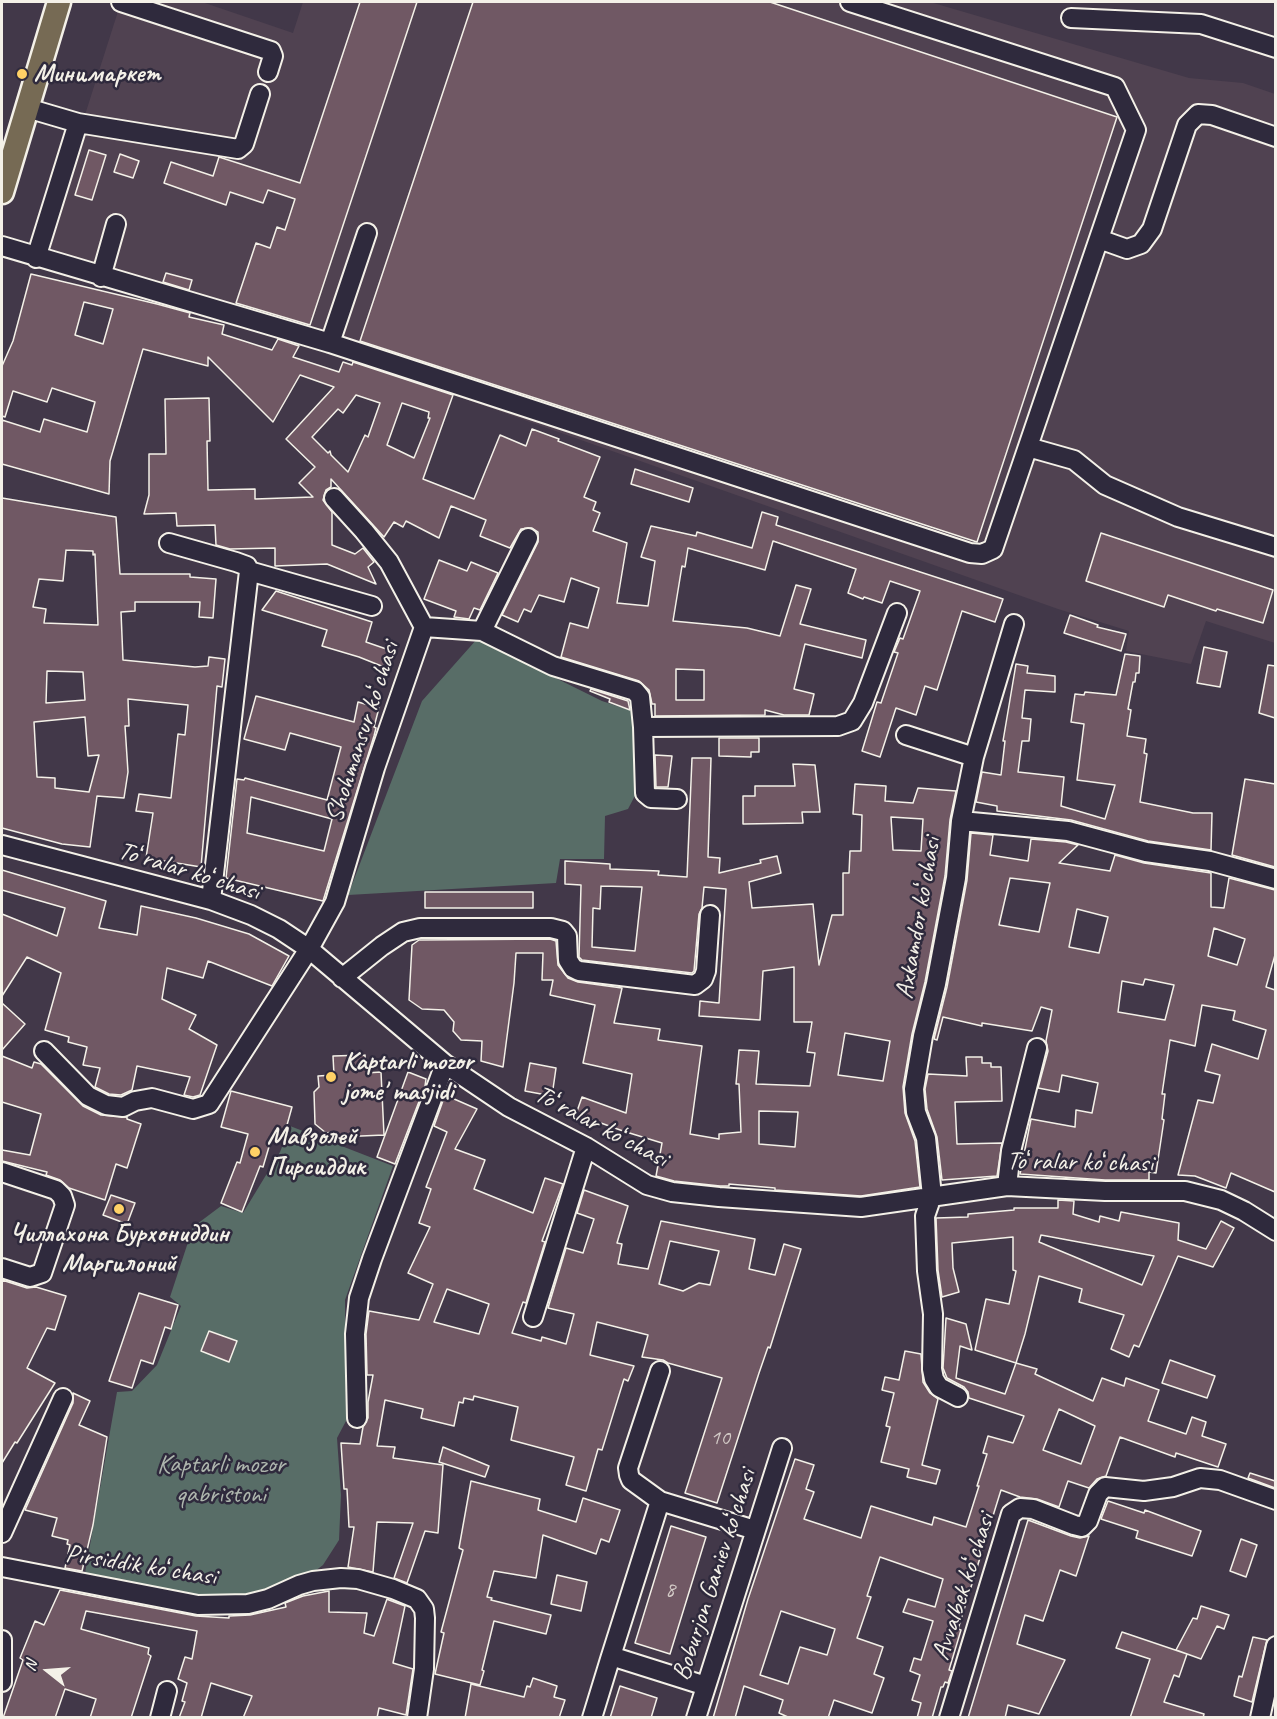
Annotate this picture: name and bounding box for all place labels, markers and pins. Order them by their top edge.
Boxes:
place label: Минимаркет [34,58,161,90]
marker: Минимаркет [15,67,29,81]
place label: Kaptarli mozor jome' masjidi [343,1046,473,1108]
marker: Kaptarli mozor jome' masjidi [324,1070,338,1084]
place label: Мавзолей Пирсиддик [267,1121,365,1182]
marker: Мавзолей Пирсиддик [248,1145,262,1159]
marker: Чиллахона Бурхониддин Маргилоний [112,1202,126,1216]
place label: Чиллахона Бурхониддин Маргилоний [9,1218,229,1280]

